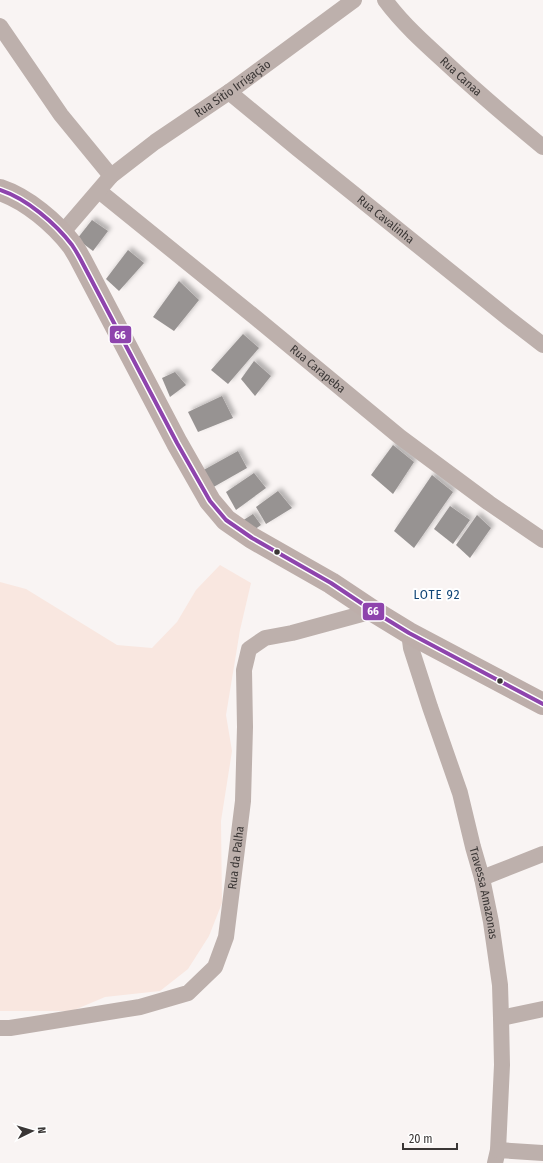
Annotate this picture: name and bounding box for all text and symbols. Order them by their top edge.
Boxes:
street label: Rua Canaa [437,54,485,99]
street label: Rua Sítio Irrigação [192,57,273,120]
street label: Rua Cavalinha [354,192,417,247]
line badge: 66 [109,325,132,344]
text: 66 [114,329,126,342]
street label: Rua Carapeba [287,342,348,396]
unlabelled marker [272,547,282,557]
district label: LOTE 92 [414,587,460,602]
line badge: 66 [362,602,385,621]
text: 66 [367,605,379,618]
unlabelled marker [495,676,505,686]
street label: Rua da Palha [225,825,247,890]
street label: Travessa Amazonas [466,845,500,940]
north arrow [12,1111,52,1151]
scale bar [403,1125,457,1151]
text: N [35,1126,48,1134]
text: 20 m [409,1132,433,1146]

